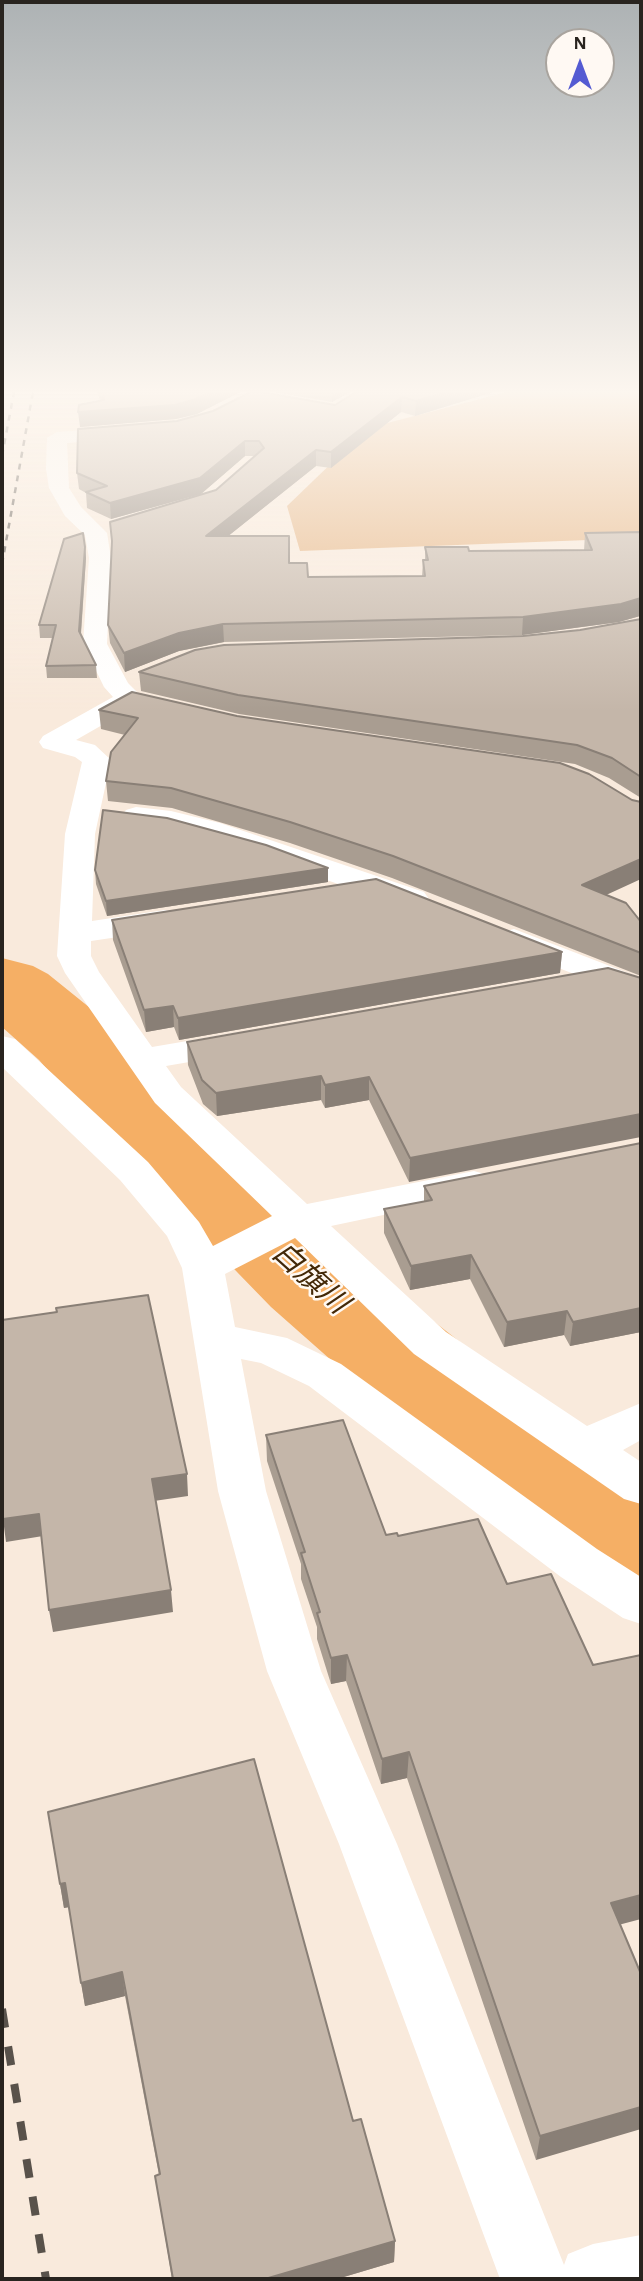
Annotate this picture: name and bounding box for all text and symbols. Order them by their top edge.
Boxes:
north arrow [545,28,615,98]
text: N [573,34,587,53]
water label: 白旗川 [265,1235,355,1321]

